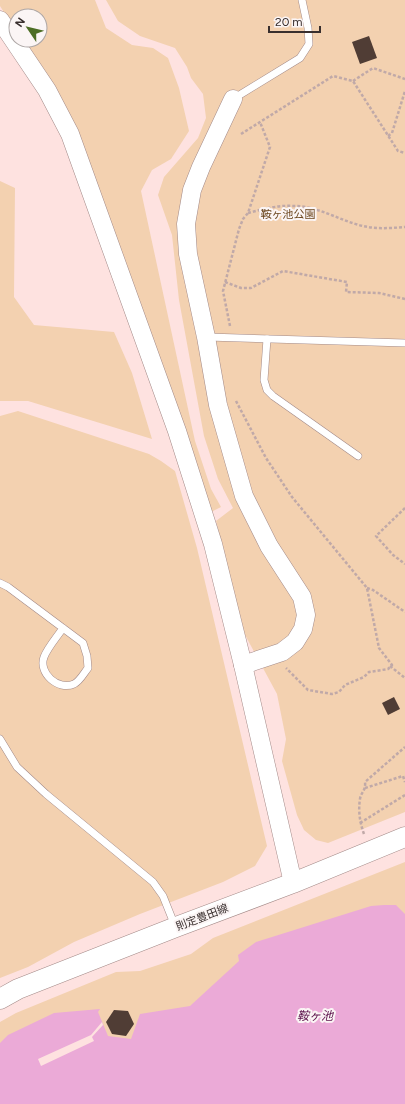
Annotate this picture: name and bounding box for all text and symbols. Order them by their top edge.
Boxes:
north arrow [8,8,48,48]
scale bar [269,8,320,34]
text: N [12,15,28,30]
text: 20 m [275,15,303,29]
park label: 鞍ヶ池公園 [261,208,316,221]
street label: 則定豊田線 [174,902,230,933]
water label: 鞍ヶ池 [297,1009,334,1023]

